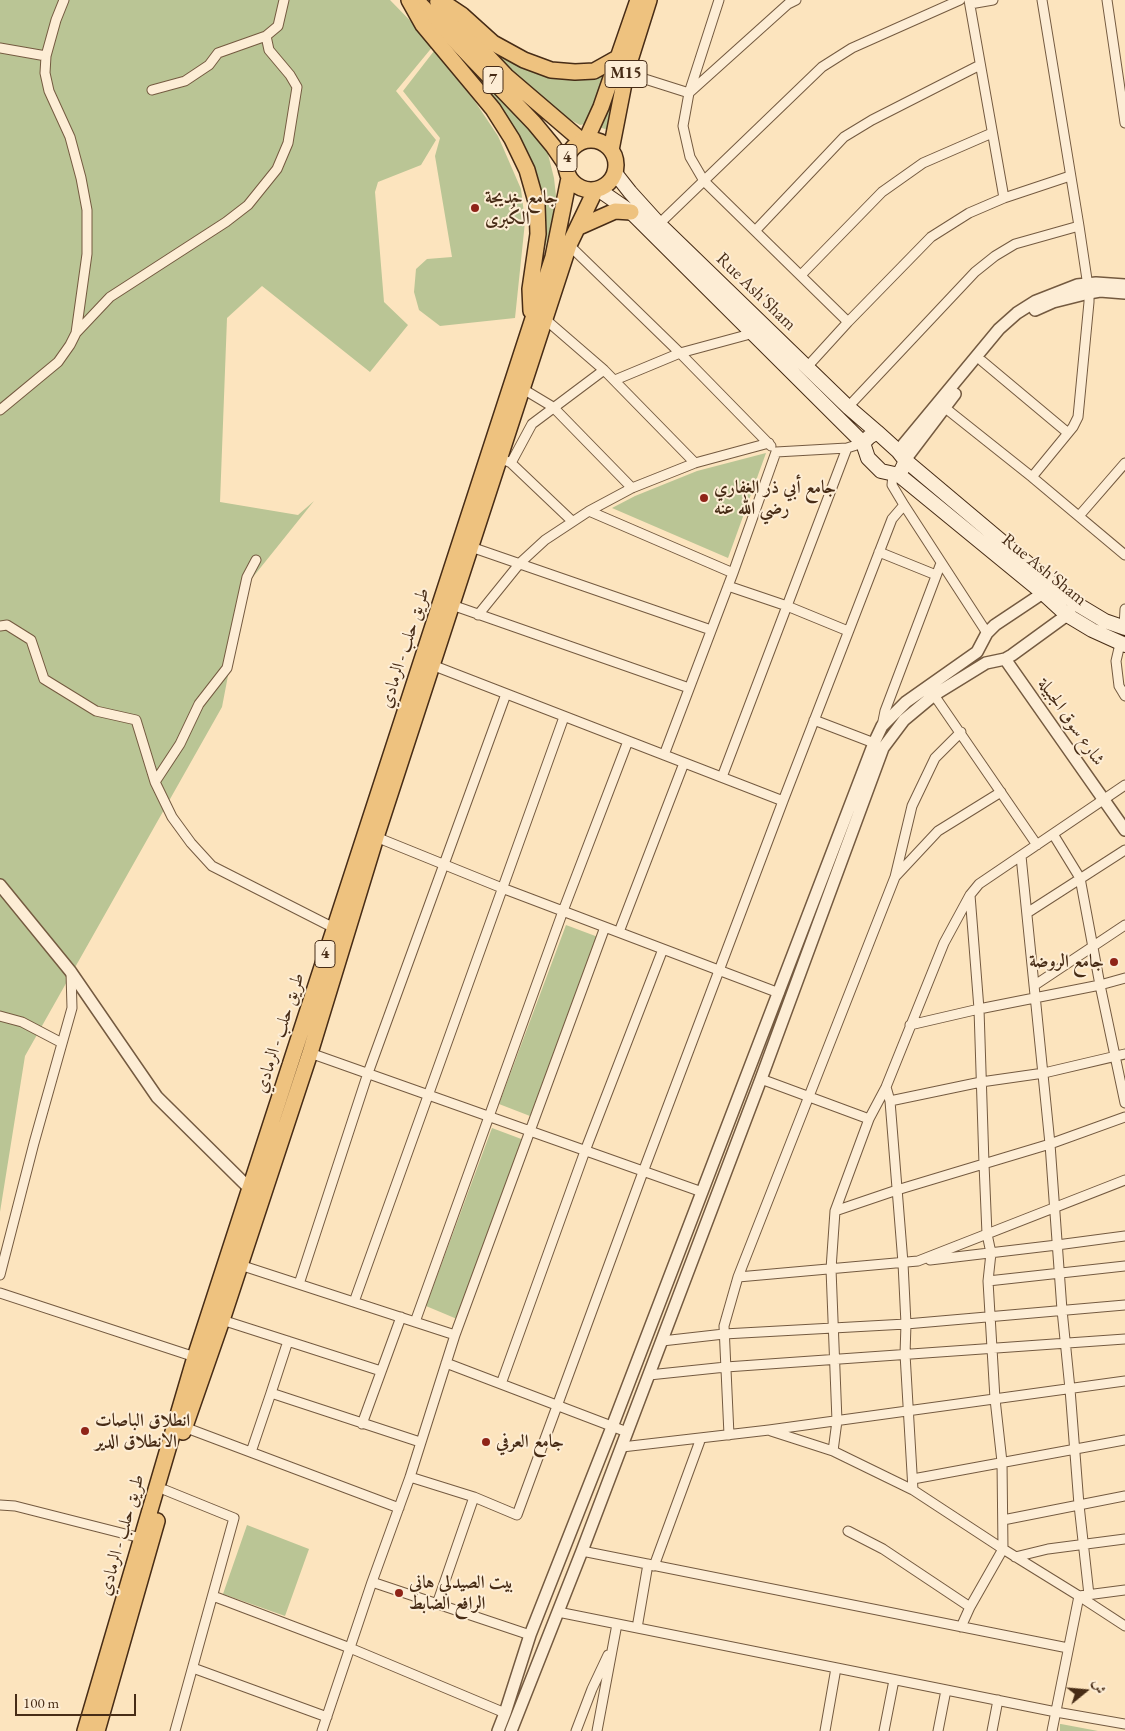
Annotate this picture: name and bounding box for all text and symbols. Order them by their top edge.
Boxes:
road number: M15 [605,61,647,88]
road number: 7 [483,66,503,94]
road number: 4 [557,144,577,172]
place label: جامع خديجة الكُبرى [485,187,558,230]
marker: جامع خديجة الكُبرى [469,202,481,214]
street label: Rue Ash'Sham [711,248,801,336]
place label: جامع أبي ذر الغفاري رضي الله عنه [714,477,836,520]
marker: جامع أبي ذر الغفاري رضي الله عنه [698,492,710,504]
street label: Rue Ash'Sham [997,529,1091,611]
street label: طريق حلب - الرمادي [375,585,435,711]
street label: شارع سوق الجبيلة [1033,674,1109,770]
road number: 4 [315,941,335,968]
place label: جامع الروضة [1029,951,1104,973]
marker: جامع الروضة [1108,956,1120,968]
street label: طريق حلب - الرمادي [250,970,310,1096]
place label: انطلاق الباصات الانطلاق الدير [95,1410,190,1452]
marker: انطلاق الباصات الانطلاق الدير [79,1425,91,1437]
place label: جامع العرفي [496,1431,564,1453]
marker: جامع العرفي [480,1436,492,1448]
street label: طريق حلب - الرمادي [94,1472,150,1598]
place label: بيت الصيدلي هاني الرافع الضابط [409,1572,513,1615]
marker: بيت الصيدلي هاني الرافع الضابط [393,1587,405,1599]
north arrow [1060,1666,1110,1716]
text: ش [1089,1677,1110,1696]
scale bar [18,1684,139,1716]
text: 100 m [23,1693,59,1712]

